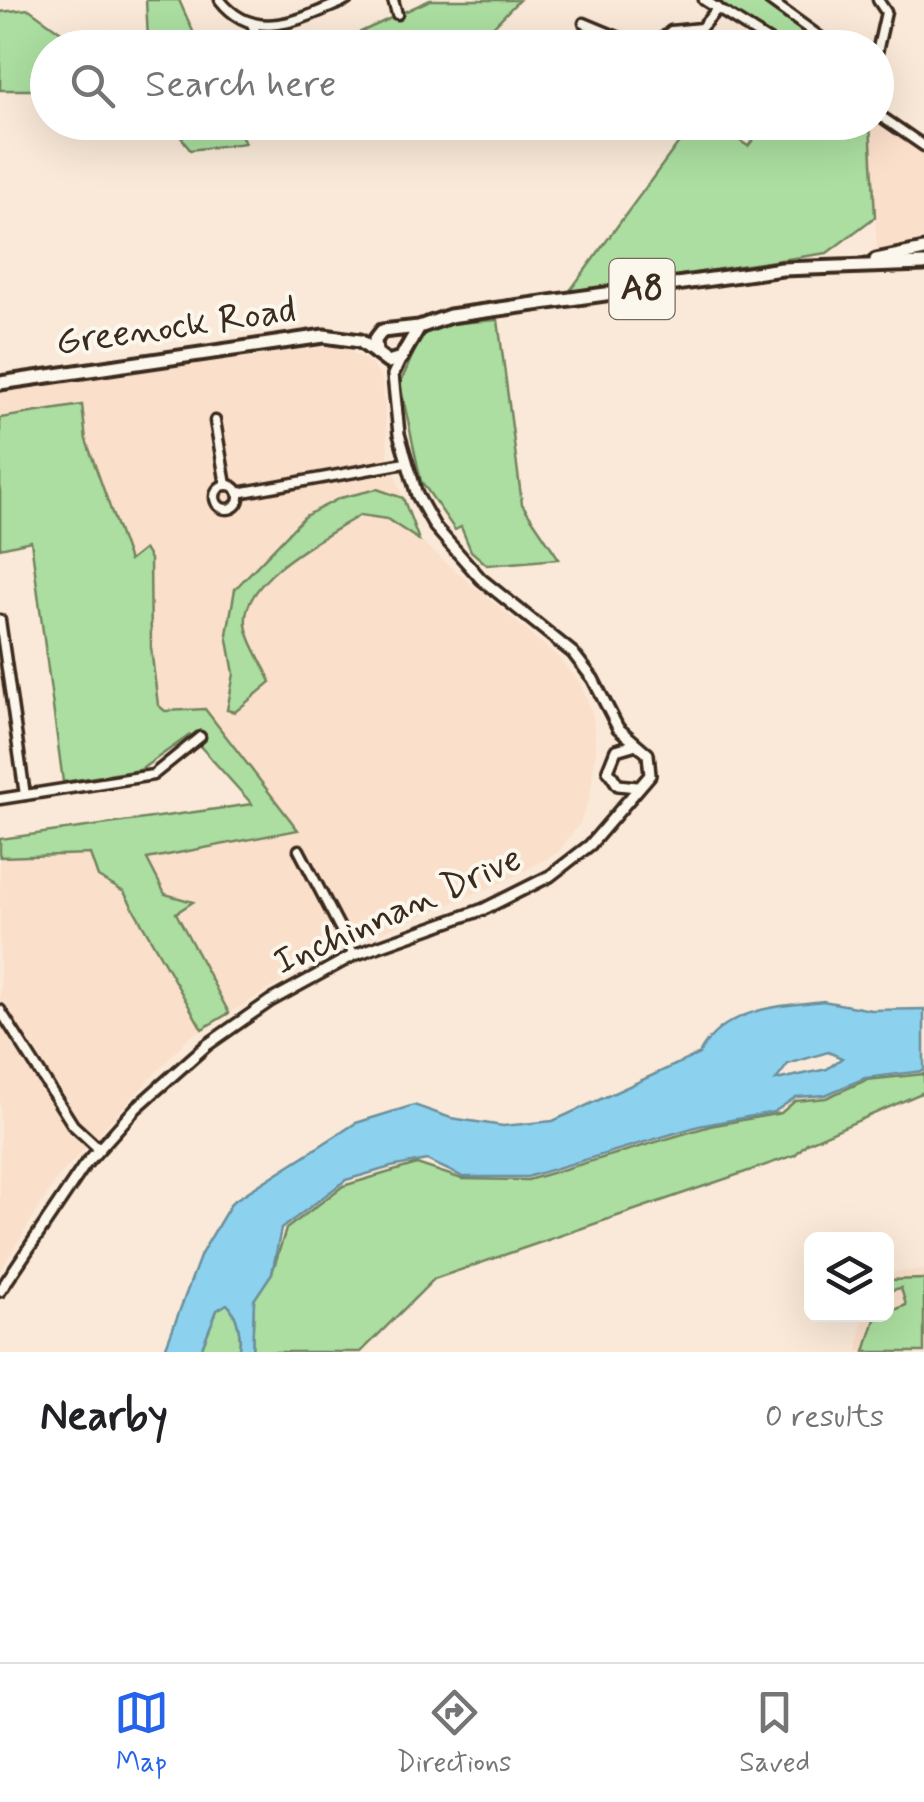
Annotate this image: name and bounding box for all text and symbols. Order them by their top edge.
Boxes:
search box [30,30,894,140]
icon: search [65,58,120,113]
text: Search here [145,61,336,110]
road number: A8 [610,259,674,319]
street label: Greenock Road [53,286,299,368]
street label: Inchinnan Drive [266,834,530,988]
map controls [804,1232,894,1322]
button: layers [804,1232,894,1322]
text: Nearby [40,1390,168,1445]
text: 0 results [765,1396,884,1438]
tab: Map [114,1685,169,1782]
tab: Directions [397,1685,512,1782]
tab: Saved [739,1685,810,1782]

